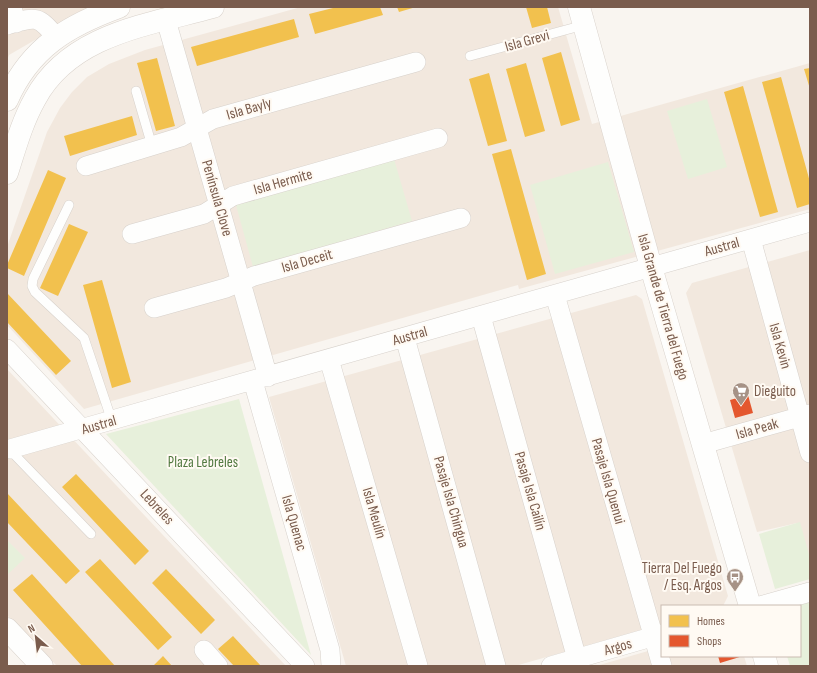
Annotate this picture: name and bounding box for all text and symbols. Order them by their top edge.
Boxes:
street label: Isla Grevi [503,26,552,56]
street label: Isla Bayly [224,93,274,124]
street label: Península Clove [197,158,237,238]
street label: Isla Hermite [251,165,315,199]
street label: Isla Grande de Tierra del Fuego [633,232,693,382]
street label: Austral [701,233,742,261]
street label: Isla Deceit [279,245,335,277]
street label: Isla Kevin [764,321,796,371]
street label: Austral [389,322,430,350]
supermarket icon: Dieguito [731,381,751,406]
place label: Dieguito [754,382,796,401]
street label: Austral [78,411,119,439]
street label: Isla Peak [734,414,781,444]
street label: Pasaje Isla Quenui [587,436,629,526]
street label: Pasaje Isla Cailín [510,449,550,533]
park label: Plaza Lebreles [168,453,238,472]
street label: Pasaje Isla Chingua [429,454,473,550]
street label: Lebreles [136,485,178,529]
street label: Isla Meulín [358,485,390,541]
street label: Isla Quenac [277,493,311,553]
place label: Tierra Del Fuego / Esq. Argos [642,559,722,595]
bus stop icon: Tierra Del Fuego / Esq. Argos [725,567,745,592]
legend [661,605,801,657]
text: Homes [697,614,725,629]
north arrow [16,617,56,657]
text: N [26,621,37,636]
street label: Argos [601,634,634,660]
text: Shops [697,634,722,649]

